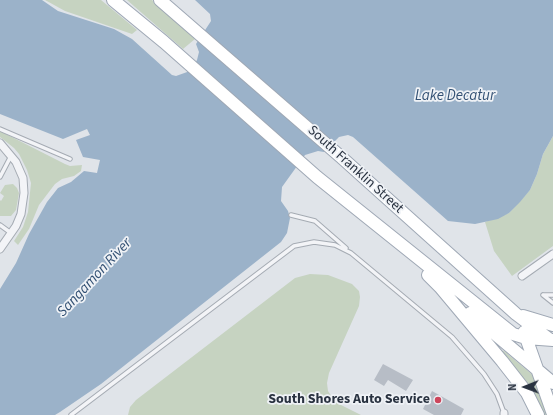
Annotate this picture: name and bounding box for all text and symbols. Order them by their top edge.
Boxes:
water label: Lake Decatur [415,88,495,106]
street label: South Franklin Street [304,123,406,217]
water label: Sangamon River [54,235,136,321]
north arrow [505,367,545,407]
text: N [505,383,520,391]
place label: South Shores Auto Service [268,392,430,408]
marker: South Shores Auto Service [433,395,443,405]

